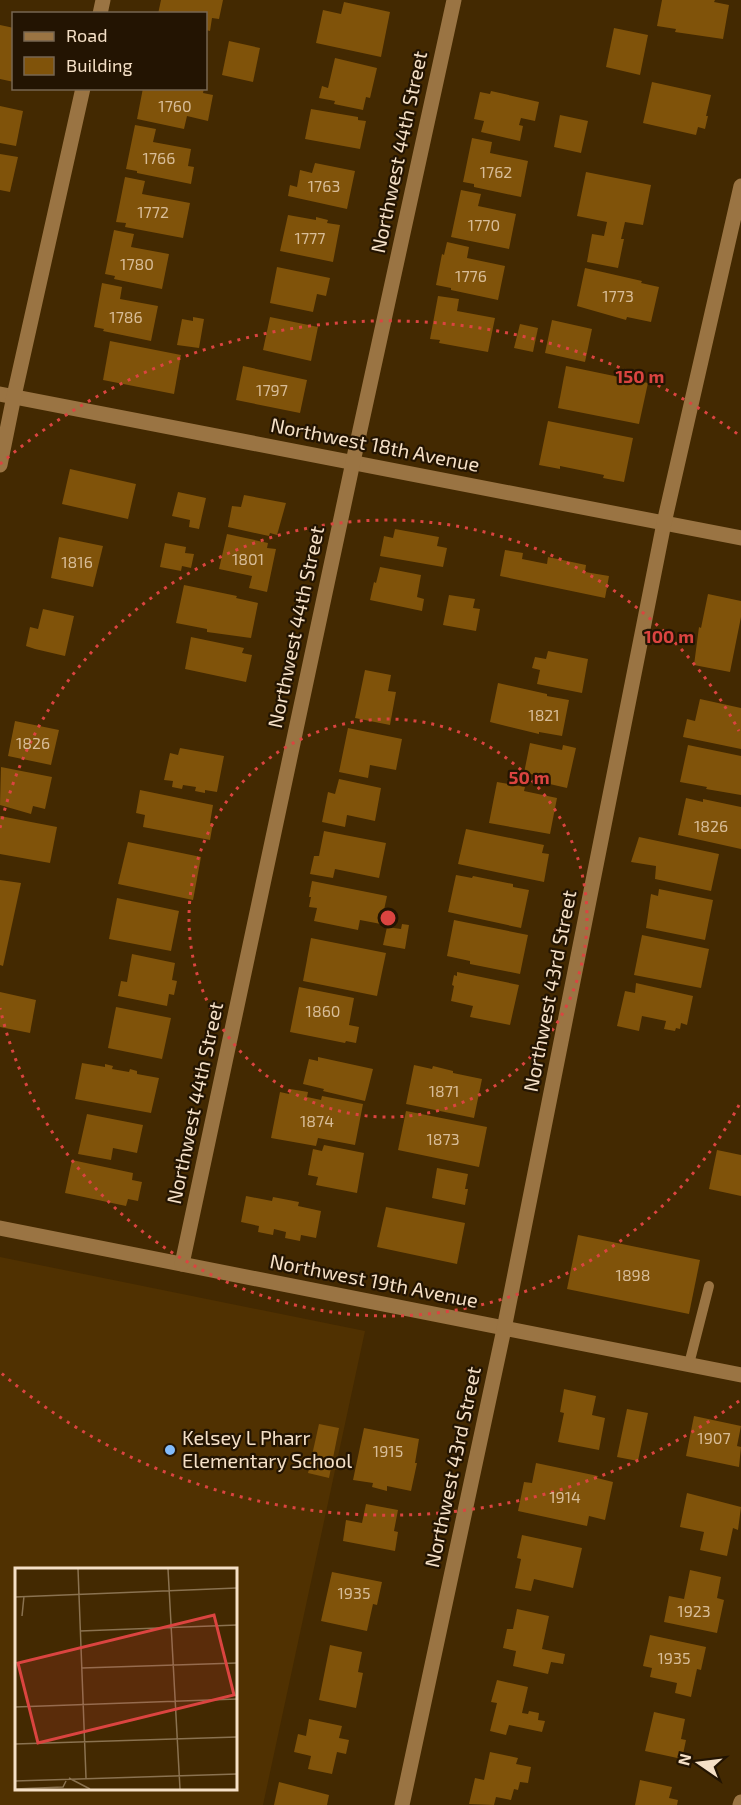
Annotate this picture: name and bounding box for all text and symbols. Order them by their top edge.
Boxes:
legend [12,12,207,90]
text: Road [66,24,107,46]
street label: Northwest 44th Street [365,48,431,255]
text: Building [66,54,133,76]
house number: 1760 [158,96,192,115]
house number: 1766 [143,148,175,167]
house number: 1762 [480,162,512,181]
house number: 1763 [308,176,340,195]
house number: 1772 [137,202,169,221]
house number: 1770 [468,215,500,234]
house number: 1777 [295,228,325,247]
house number: 1780 [120,254,154,273]
house number: 1776 [455,266,487,285]
house number: 1773 [602,286,634,305]
house number: 1786 [109,307,143,326]
text: 150 m [616,365,664,387]
house number: 1797 [256,380,288,399]
street label: Northwest 18th Avenue [269,412,482,476]
street label: Northwest 44th Street [262,523,328,730]
house number: 1801 [232,549,264,568]
house number: 1816 [61,552,93,571]
text: 100 m [644,625,694,647]
house number: 1821 [528,705,560,724]
house number: 1826 [16,733,50,752]
text: 50 m [508,766,550,788]
house number: 1826 [694,816,728,835]
street label: Northwest 43rd Street [518,888,580,1094]
centre of rings [378,908,398,928]
street label: Northwest 44th Street [161,999,227,1206]
house number: 1860 [306,1001,340,1020]
house number: 1871 [429,1081,459,1100]
house number: 1874 [300,1111,334,1130]
house number: 1873 [426,1129,460,1148]
street label: Northwest 19th Avenue [268,1248,480,1312]
house number: 1898 [616,1265,650,1284]
street label: Northwest 43rd Street [419,1364,485,1569]
place label: Kelsey L Pharr Elementary School [182,1425,352,1472]
house number: 1907 [697,1428,731,1447]
house number: 1915 [373,1441,403,1460]
marker: Kelsey L Pharr Elementary School [163,1443,177,1457]
house number: 1914 [549,1487,581,1506]
inset map [15,1568,237,1790]
house number: 1935 [338,1583,371,1602]
house number: 1923 [677,1601,711,1620]
house number: 1935 [658,1648,691,1667]
north arrow [669,1733,729,1793]
text: N [673,1751,695,1767]

